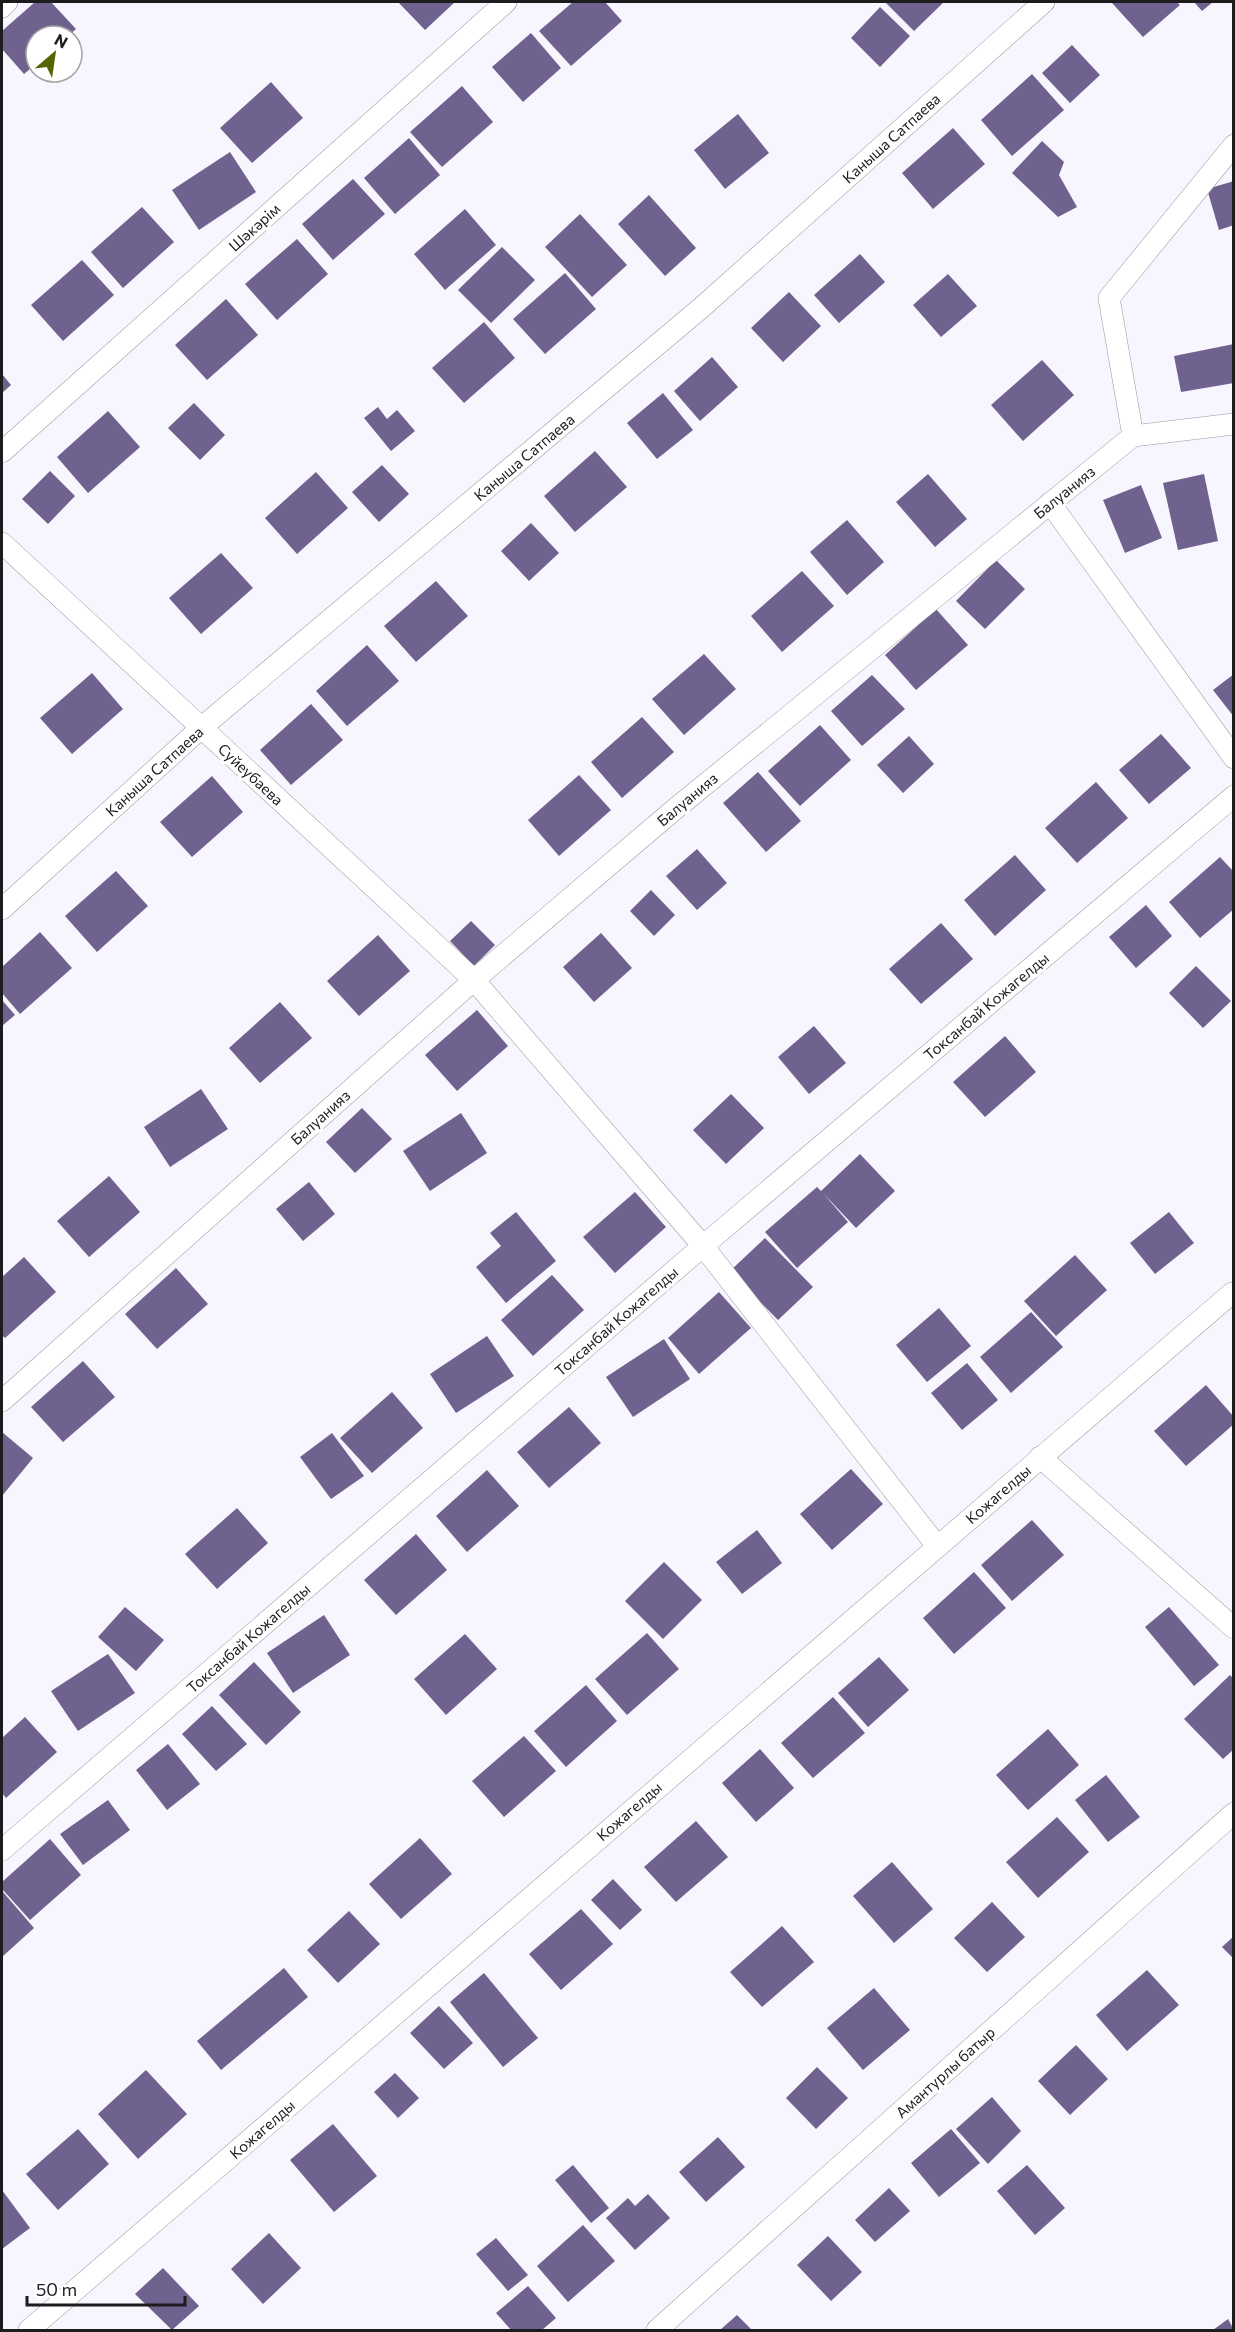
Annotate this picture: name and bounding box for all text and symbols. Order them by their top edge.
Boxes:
north arrow [24,24,84,84]
text: N [52,29,71,52]
street label: Каныша Сатпаева [838,89,944,187]
street label: Шәкәрім [225,199,283,255]
street label: Каныша Сатпаева [470,410,578,504]
street label: Балуанияз [1030,462,1098,522]
street label: Каныша Сатпаева [101,722,207,820]
street label: Суйеубаева [215,739,287,809]
street label: Балуанияз [653,768,721,830]
street label: Токсанбай Кожагелды [920,948,1052,1064]
street label: Балуанияз [287,1086,353,1148]
street label: Токсанбай Кожагелды [551,1262,681,1380]
street label: Кожагелды [962,1461,1034,1527]
street label: Токсанбай Кожагелды [183,1579,313,1697]
street label: Кожагелды [593,1778,665,1844]
street label: Амантурлы батыр [892,2023,998,2121]
street label: Кожагелды [226,2096,298,2162]
scale bar [27,2269,184,2307]
text: 50 m [36,2278,77,2300]

